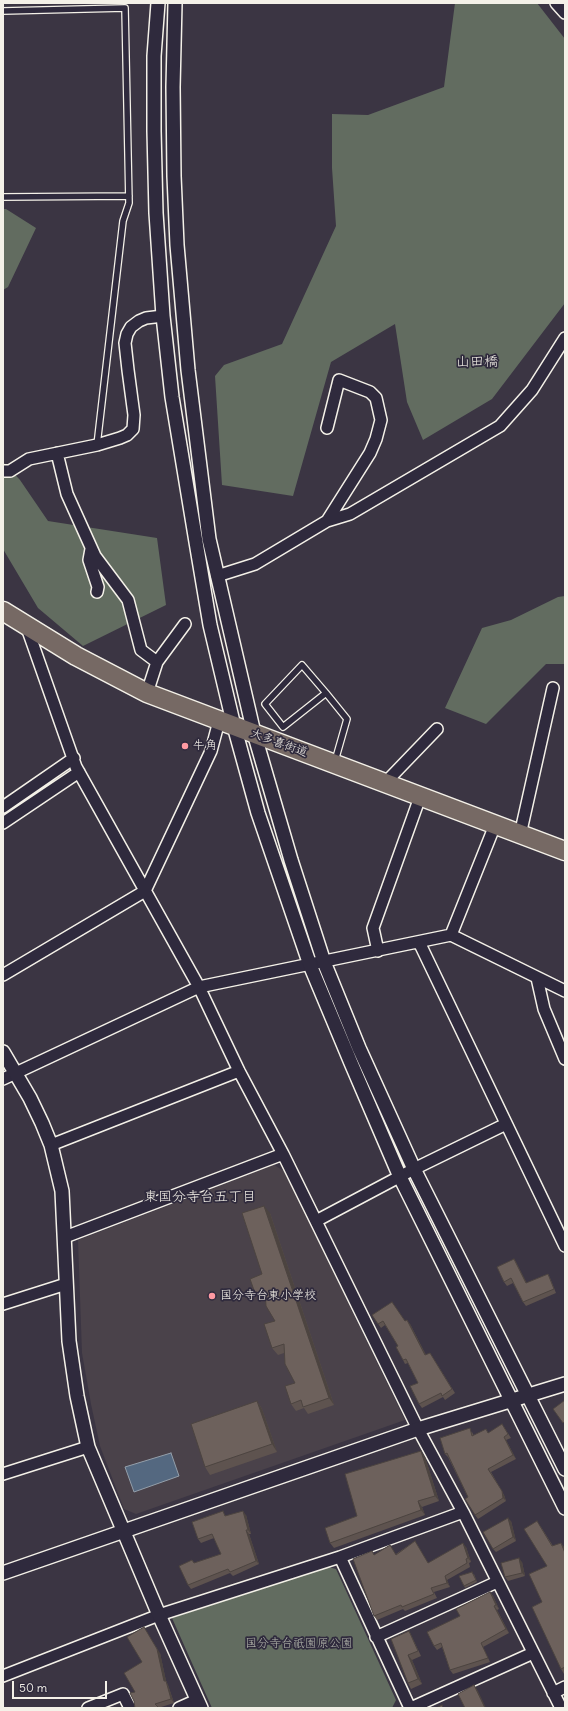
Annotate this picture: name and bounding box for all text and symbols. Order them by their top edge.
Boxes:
district label: 山田橋 [456,354,498,370]
street label: 大多喜街道 [248,726,310,760]
place label: 牛角 [193,739,217,753]
marker: 牛角 [180,741,190,751]
district label: 東国分寺台五丁目 [144,1189,256,1205]
place label: 国分寺台東小学校 [220,1289,316,1303]
marker: 国分寺台東小学校 [207,1291,217,1301]
park label: 国分寺台祇園原公園 [245,1637,353,1651]
scale bar [14,1673,109,1699]
text: 50 m [19,1680,47,1695]

